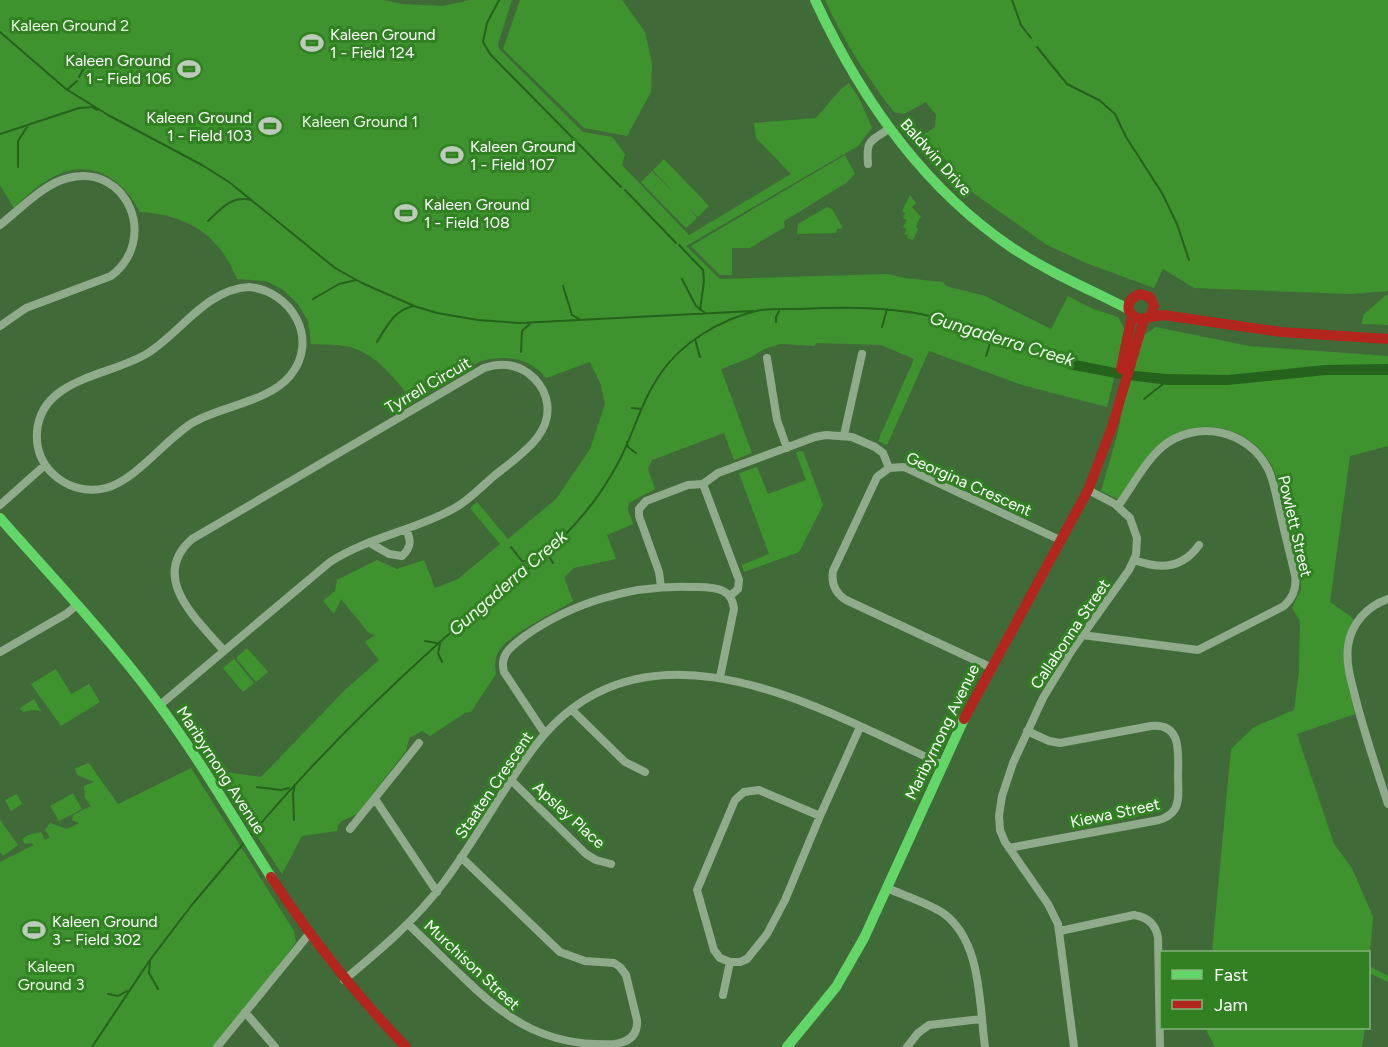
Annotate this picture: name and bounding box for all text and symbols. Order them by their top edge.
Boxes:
park label: Kaleen Ground 2 [11,16,129,35]
place label: Kaleen Ground 1 - Field 124 [330,25,436,62]
sports icon: Kaleen Ground 1 - Field 124 [299,30,325,56]
place label: Kaleen Ground 1 - Field 106 [65,51,171,88]
sports icon: Kaleen Ground 1 - Field 106 [176,56,202,82]
place label: Kaleen Ground 1 - Field 103 [146,108,252,145]
park label: Kaleen Ground 1 [302,112,418,131]
sports icon: Kaleen Ground 1 - Field 103 [257,113,283,139]
street label: Baldwin Drive [896,115,976,200]
place label: Kaleen Ground 1 - Field 107 [470,137,576,174]
sports icon: Kaleen Ground 1 - Field 107 [439,142,465,168]
place label: Kaleen Ground 1 - Field 108 [424,195,530,232]
sports icon: Kaleen Ground 1 - Field 108 [393,200,419,226]
water label: Gungaderra Creek [927,307,1078,372]
street label: Tyrrell Circuit [382,353,474,417]
street label: Georgina Crescent [903,448,1035,520]
street label: Powlett Street [1274,473,1316,579]
water label: Gungaderra Creek [444,525,573,641]
street label: Callabonna Street [1026,575,1114,693]
street label: Maribyrnong Avenue [901,661,983,803]
street label: Maribyrnong Avenue [173,703,270,838]
street label: Staaten Crescent [451,728,537,842]
street label: Apsley Place [529,778,609,853]
street label: Kiewa Street [1068,794,1162,832]
place label: Kaleen Ground 3 - Field 302 [52,912,158,949]
street label: Murchison Street [420,916,524,1014]
sports icon: Kaleen Ground 3 - Field 302 [21,917,47,943]
legend [1160,951,1370,1029]
park label: Kaleen Ground 3 [18,957,84,994]
text: Fast [1214,964,1248,986]
text: Jam [1214,994,1248,1016]

